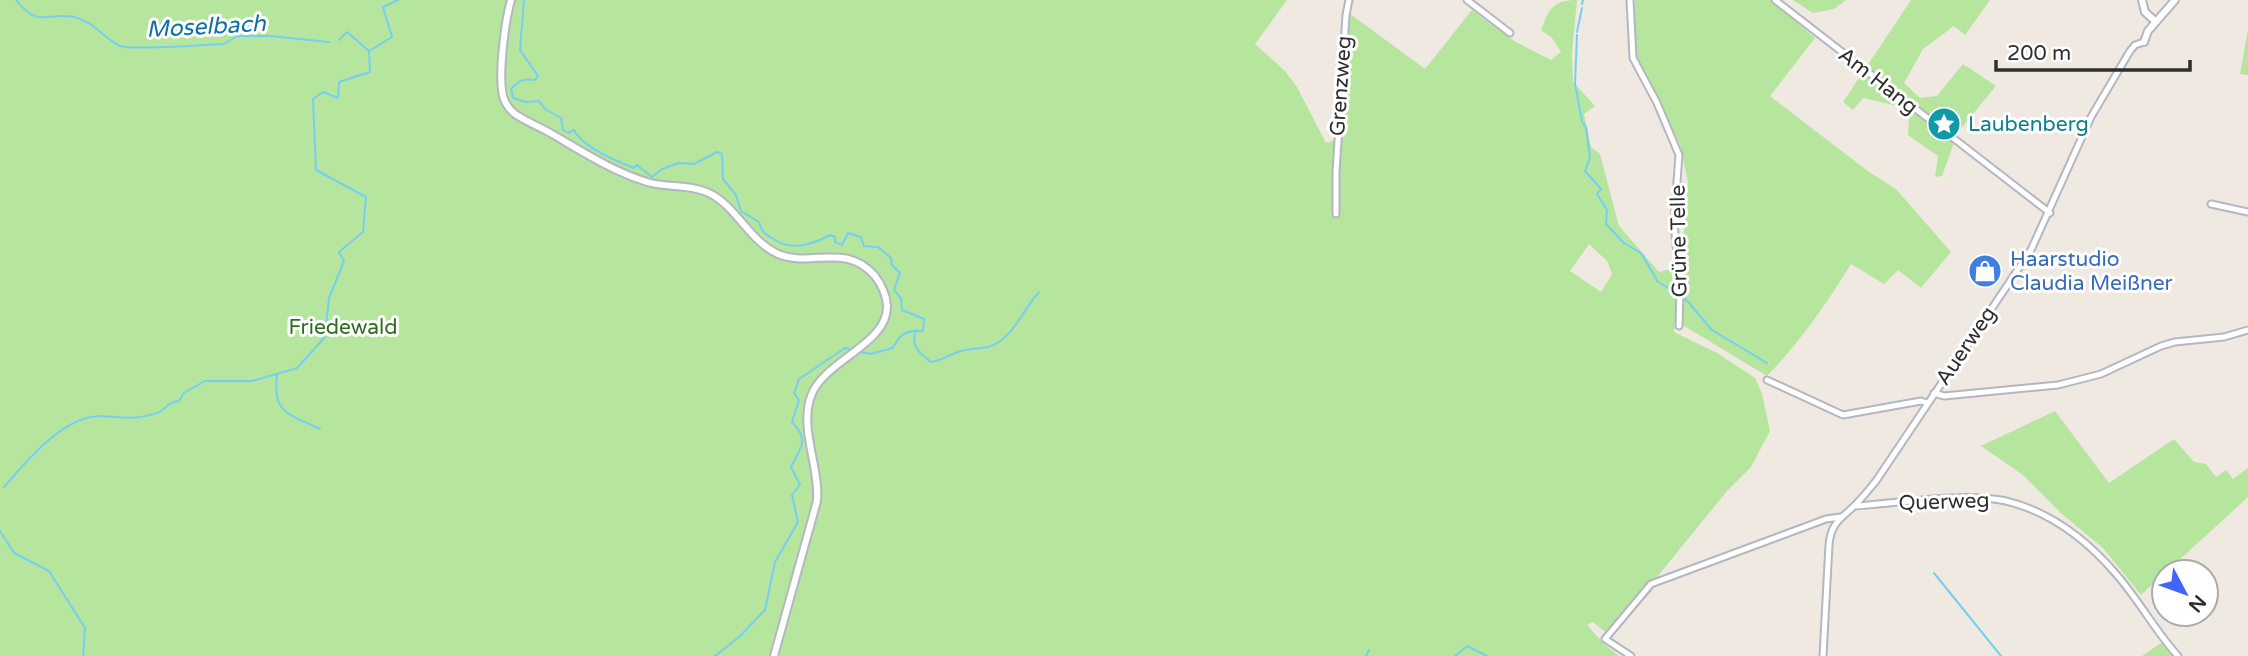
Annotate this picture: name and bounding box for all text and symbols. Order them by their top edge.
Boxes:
water label: Moselbach [146,10,267,44]
scale bar [1996,28,2190,72]
street label: Grenzweg [1325,35,1357,137]
text: 200 m [2007,41,2071,66]
street label: Am Hang [1833,42,1923,120]
place icon: Laubenberg [1925,105,1963,143]
place label: Laubenberg [1968,112,2089,137]
street label: Grüne Telle [1666,184,1692,297]
place label: Haarstudio Claudia Meißner [2010,247,2173,296]
shop icon: Haarstudio Claudia Meißner [1966,252,2004,290]
street label: Auerweg [1931,302,2001,390]
park label: Friedewald [288,315,398,340]
street label: Querweg [1898,488,1990,516]
north arrow [2150,558,2220,628]
text: N [2184,591,2210,616]

